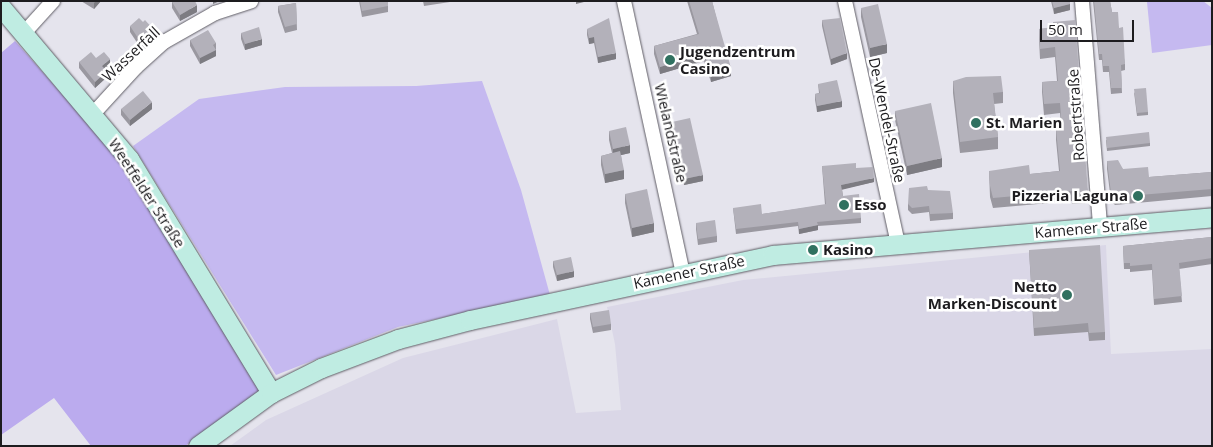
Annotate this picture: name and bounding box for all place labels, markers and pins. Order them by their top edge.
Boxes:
place label: Jugendzentrum Casino [680,42,795,77]
marker: Jugendzentrum Casino [664,54,676,66]
place label: St. Marien [986,114,1062,132]
marker: St. Marien [970,117,982,129]
place label: Pizzeria Laguna [1011,187,1128,205]
marker: Pizzeria Laguna [1132,190,1144,202]
place label: Esso [854,196,887,214]
marker: Esso [838,199,850,211]
place label: Kasino [823,241,873,259]
marker: Kasino [807,244,819,256]
place label: Netto Marken-Discount [928,277,1057,312]
marker: Netto Marken-Discount [1061,289,1073,301]

